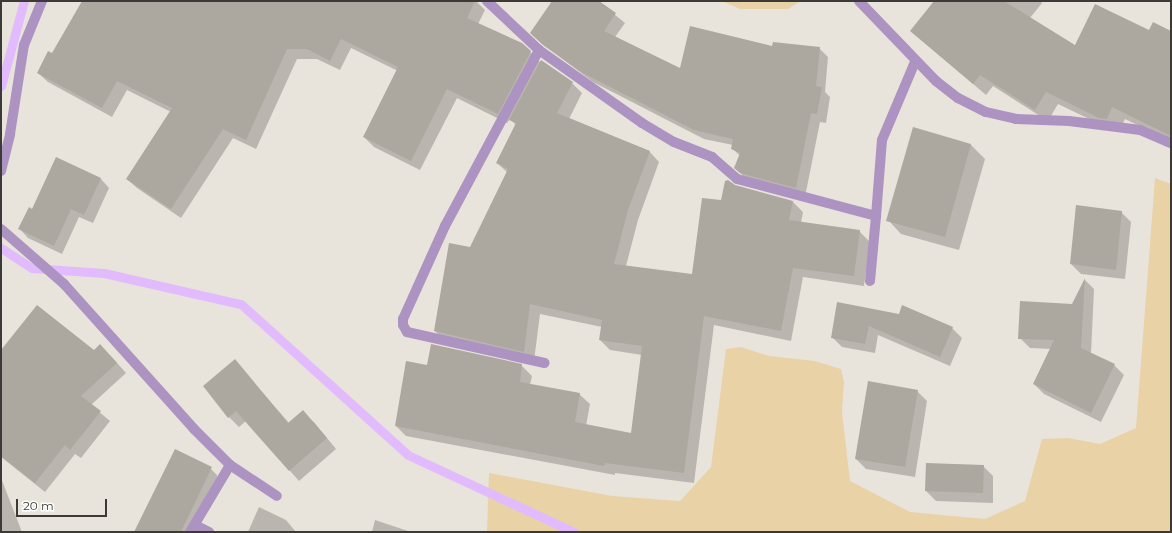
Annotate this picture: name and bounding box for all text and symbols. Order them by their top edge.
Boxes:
scale bar [18,491,109,517]
text: 20 m [23,498,54,513]

